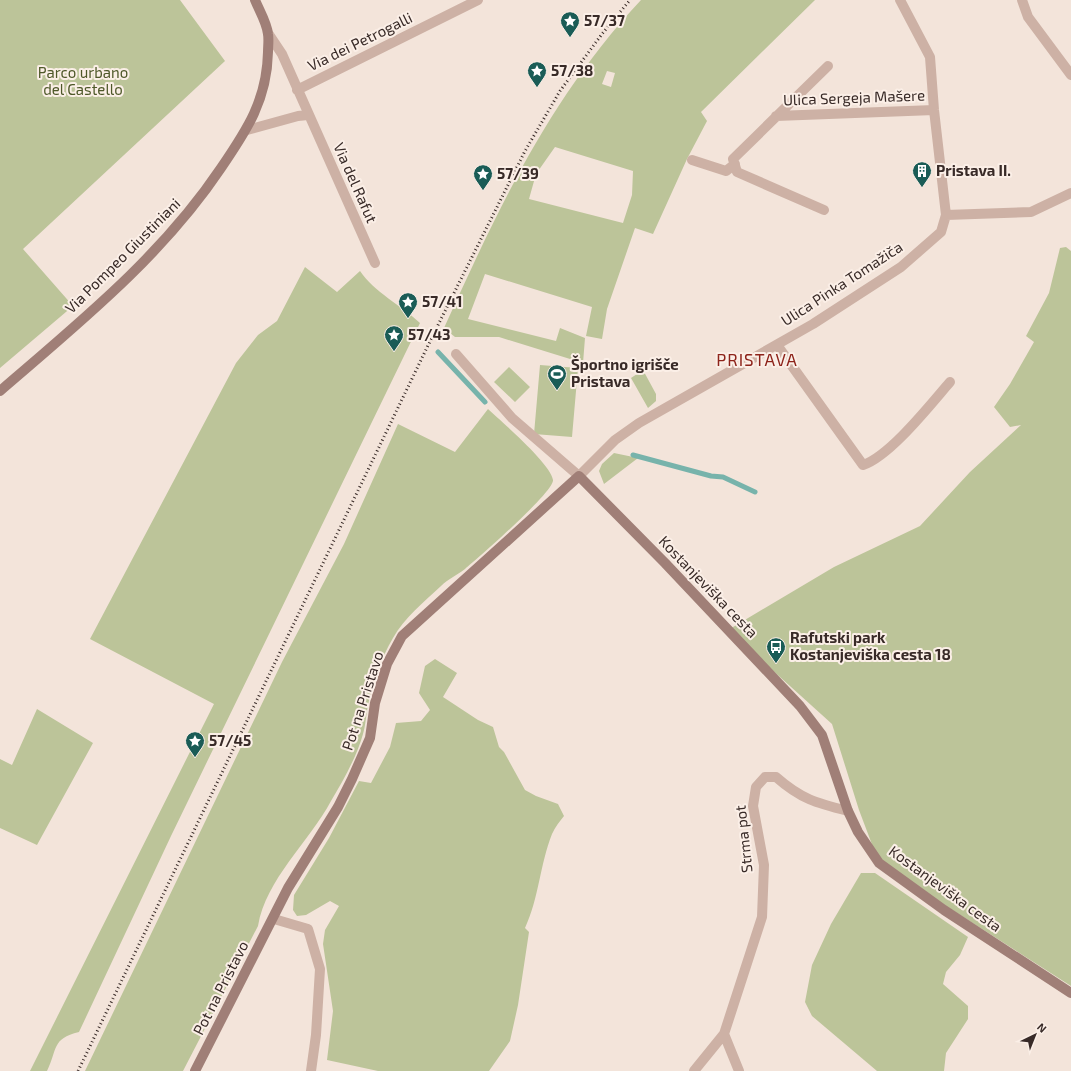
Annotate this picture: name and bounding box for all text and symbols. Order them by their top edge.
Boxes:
street label: Via dei Petrogalli [304,8,415,74]
place icon: 57/37 [559,10,581,38]
place label: 57/37 [584,11,625,29]
place icon: 57/38 [526,60,548,88]
place label: 57/38 [551,61,593,79]
park label: Parco urbano del Castello [38,63,128,98]
street label: Ulica Sergeja Mašere [783,86,925,109]
street label: Via del Rafut [330,140,382,226]
building icon: Pristava II. [911,160,933,188]
place label: Pristava II. [936,161,1011,179]
place icon: 57/39 [472,163,494,191]
place label: 57/39 [497,164,539,182]
street label: Via Pompeo Giustiniani [61,194,184,317]
street label: Ulica Pinka Tomažiča [777,237,906,329]
place icon: 57/41 [397,291,419,319]
place label: 57/41 [422,292,463,310]
place icon: 57/43 [383,324,405,352]
place label: 57/43 [408,325,451,343]
district label: PRISTAVA [716,349,798,369]
place label: Športno igrišče Pristava [571,355,679,390]
sports icon: Športno igrišče Pristava [546,363,568,391]
street label: Kostanjeviška cesta [655,532,762,642]
place label: Rafutski park Kostanjeviška cesta 18 [790,628,951,663]
bus stop icon: Rafutski park Kostanjeviška cesta 18 [765,636,787,664]
street label: Pot na Pristavo [338,649,387,753]
place icon: 57/45 [184,730,206,758]
place label: 57/45 [209,731,251,749]
street label: Strma pot [730,804,755,874]
street label: Kostanjeviška cesta [885,841,1005,936]
street label: Pot na Pristavo [189,938,252,1038]
north arrow [1015,1015,1055,1055]
text: N [1035,1020,1050,1035]

